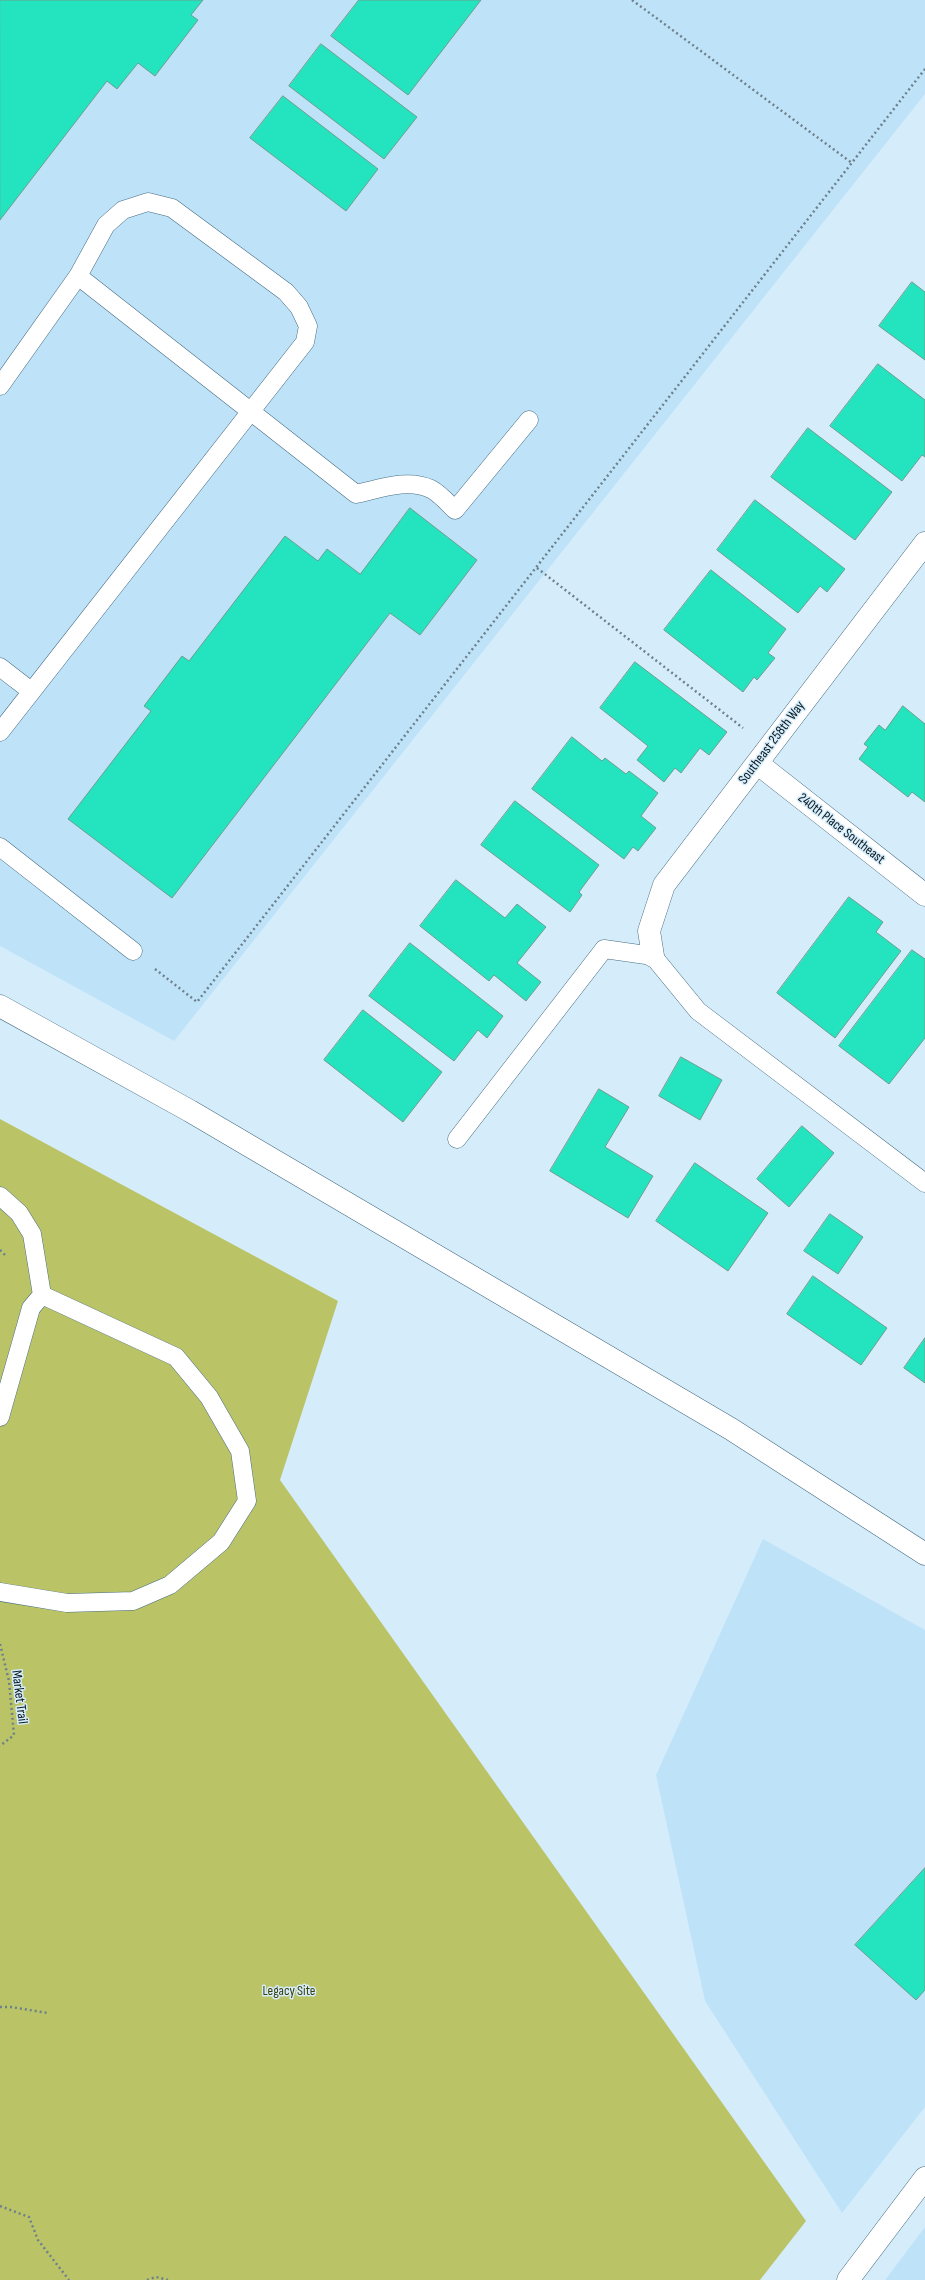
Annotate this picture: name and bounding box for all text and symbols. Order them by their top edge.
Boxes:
street label: Southeast 258th Way [735,698,809,788]
street label: 240th Place Southeast [794,790,888,868]
street label: Market Trail [7,1669,31,1725]
park label: Legacy Site [263,1983,315,1999]

